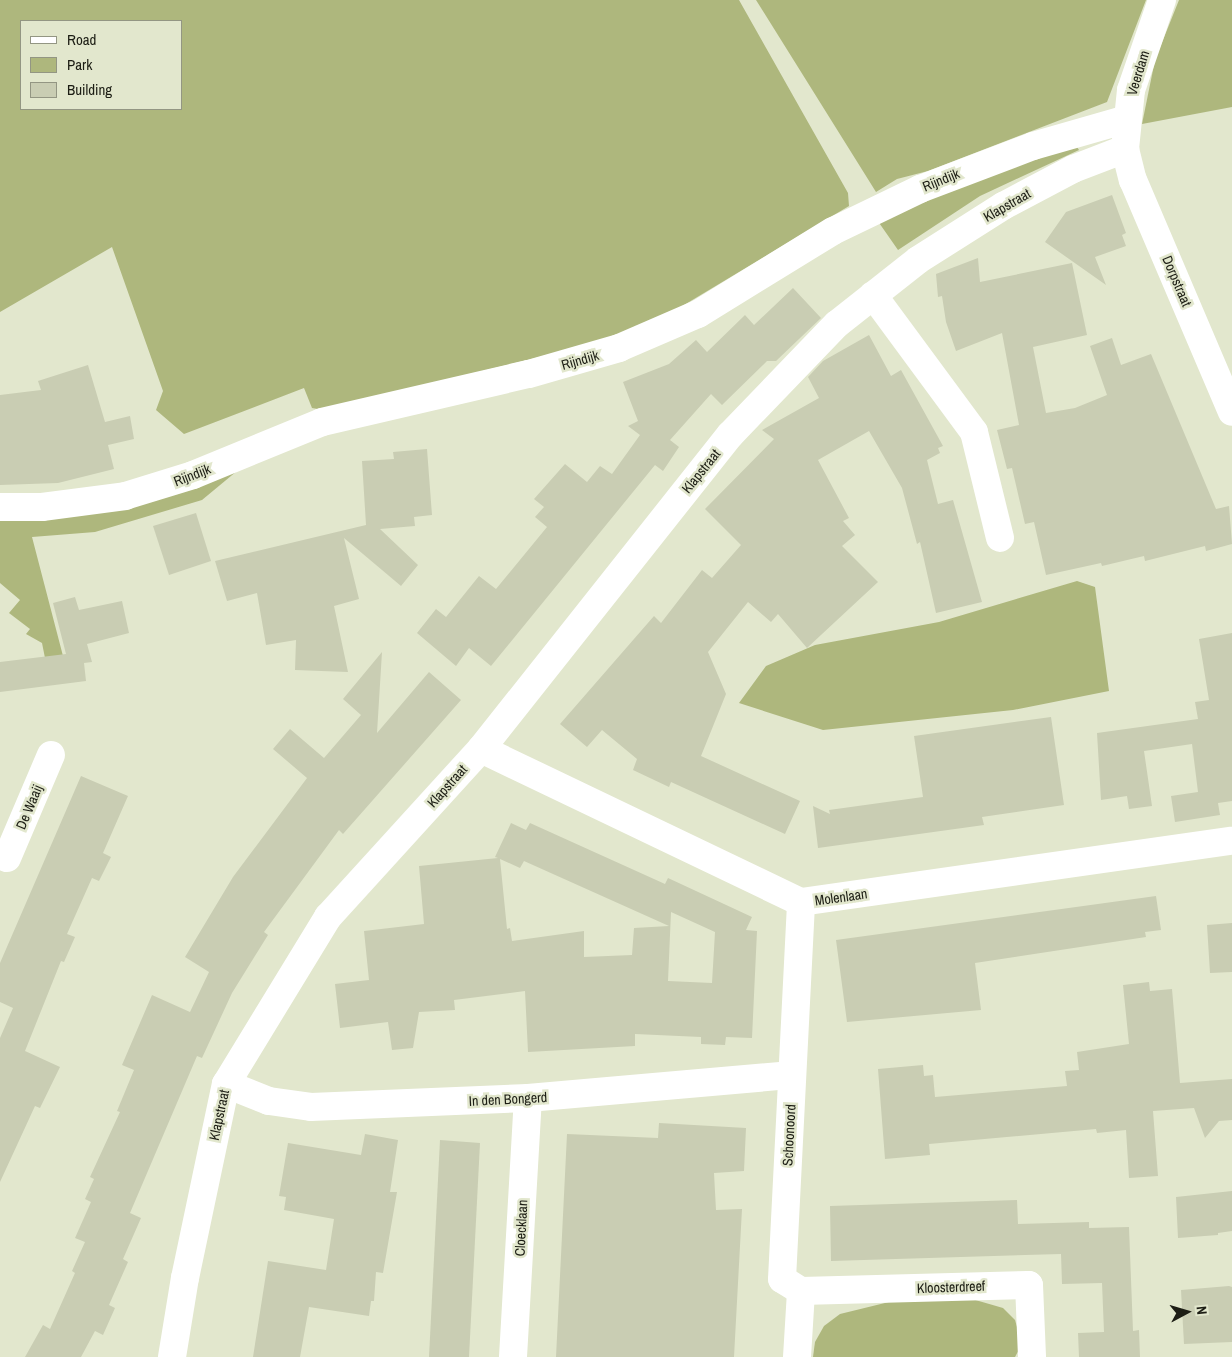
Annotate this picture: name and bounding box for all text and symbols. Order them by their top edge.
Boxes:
legend [20,20,182,110]
text: Road [67,29,96,50]
street label: Veerdam [1123,49,1153,97]
text: Park [67,54,92,75]
text: Building [67,79,112,100]
street label: Rijndijk [920,165,962,195]
street label: Klapstraat [980,185,1034,225]
street label: Dorpstraat [1159,253,1195,309]
street label: Rijndijk [559,347,601,373]
street label: Klapstraat [678,446,724,496]
street label: Rijndijk [171,460,213,490]
street label: Klapstraat [423,761,471,811]
street label: De Waaij [12,782,46,832]
street label: Molenlaan [814,885,868,909]
street label: Klapstraat [205,1088,233,1142]
street label: In den Bongerd [468,1089,548,1109]
street label: Schoonoord [779,1104,799,1166]
street label: Cloecklaan [511,1199,531,1257]
street label: Kloosterdreef [917,1277,985,1297]
north arrow [1162,1287,1212,1337]
text: N [1193,1305,1211,1315]

